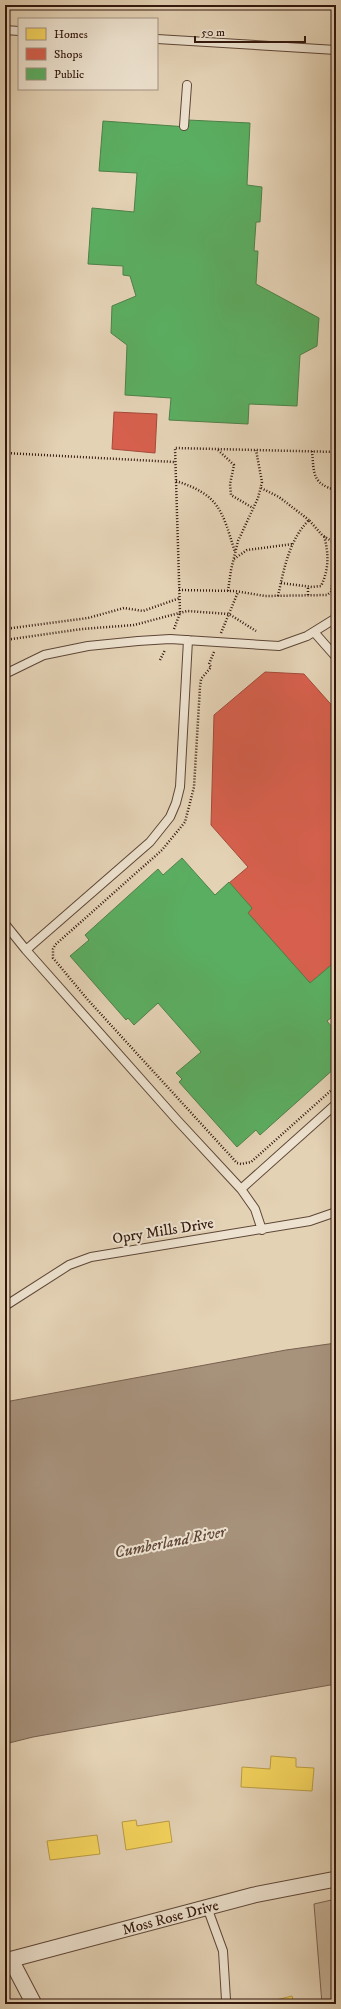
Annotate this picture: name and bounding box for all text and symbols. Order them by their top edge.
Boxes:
legend [18,18,158,90]
scale bar [195,18,305,44]
text: 50 m [201,25,225,40]
text: Homes [54,27,88,42]
text: Shops [54,47,82,62]
text: Public [54,67,84,82]
street label: Opry Mills Drive [111,1214,215,1248]
water label: Cumberland River [113,1521,229,1563]
street label: Moss Rose Drive [120,1895,221,1939]

